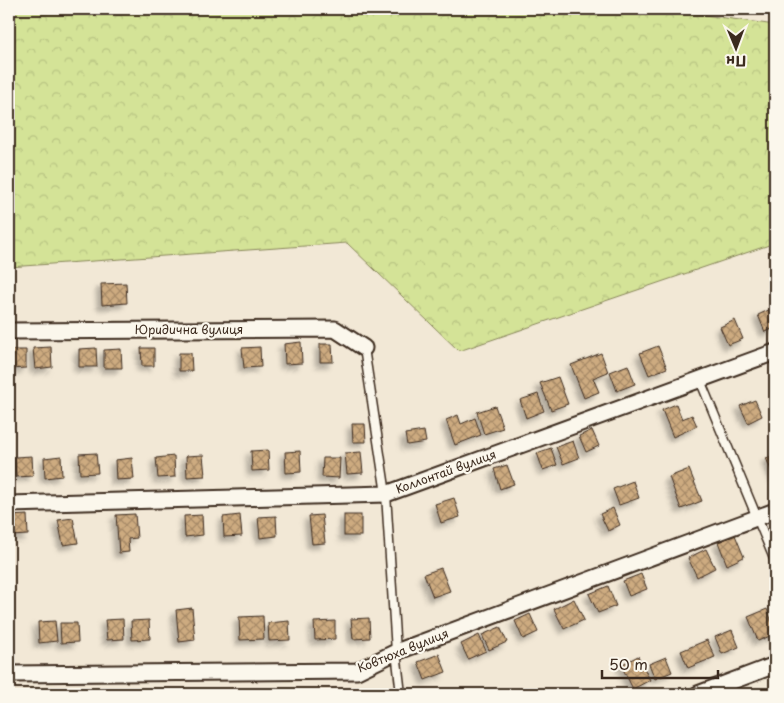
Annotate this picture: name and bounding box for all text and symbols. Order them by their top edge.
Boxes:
north arrow [712,22,762,72]
text: Пн [726,51,747,72]
street label: Юридична вулиця [135,320,243,338]
street label: Коллонтай вулиця [393,445,498,498]
street label: Ковтюха вулиця [354,624,451,677]
scale bar [602,648,718,680]
text: 50 m [609,652,648,675]

